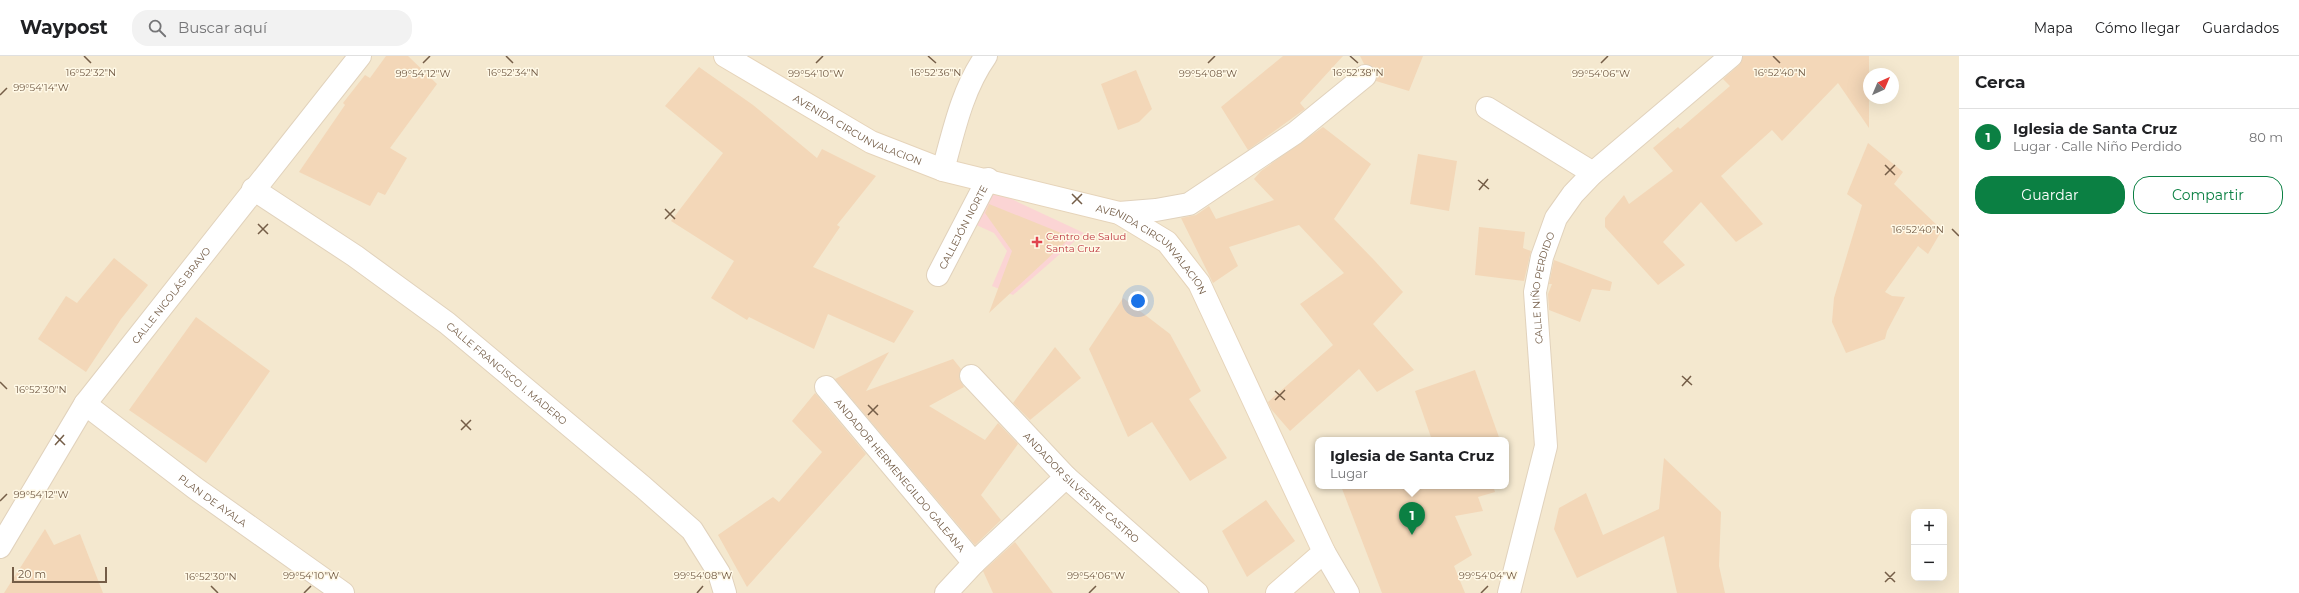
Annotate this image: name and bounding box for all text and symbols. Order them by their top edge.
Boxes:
search box [132,10,412,46]
text: Waypost [20,16,108,39]
icon: search [146,17,168,39]
text: Buscar aquí [178,18,267,37]
text: Mapa [2034,19,2073,37]
text: Cómo llegar [2095,19,2180,37]
text: Guardados [2202,19,2279,37]
text: 16°52'32"N [66,66,116,79]
text: 16°52'34"N [487,66,539,79]
text: 16°52'36"N [911,66,961,79]
text: 16°52'38"N [1332,66,1384,79]
text: 16°52'40"N [1754,66,1806,79]
text: 99°54'12"W [395,67,451,80]
text: 99°54'10"W [788,67,844,80]
text: 99°54'08"W [1179,67,1237,80]
text: 99°54'06"W [1572,67,1630,80]
north arrow [1863,68,1899,104]
text: Cerca [1975,72,2025,92]
text: 99°54'14"W [13,81,69,94]
street label: AVENIDA CIRCUNVALACION [791,92,924,168]
text: Iglesia de Santa Cruz [2013,119,2177,138]
text: 1 [1985,129,1991,145]
text: 80 m [2249,129,2283,145]
text: Lugar · Calle Niño Perdido [2013,138,2182,154]
button: Guardar [1975,176,2125,214]
button: Compartir [2133,176,2283,214]
street label: CALLEJÓN NORTE [936,183,991,272]
street label: AVENIDA CIRCUNVALACION [1094,202,1209,297]
text: 16°52'40"N [1892,223,1944,236]
place label: Centro de Salud Santa Cruz [1046,230,1126,255]
street label: CALLE NIÑO PERDIDO [1529,230,1558,345]
marker: Centro de Salud Santa Cruz [1031,236,1043,248]
street label: CALLE NICOLÁS BRAVO [129,244,214,347]
your location [1128,291,1148,311]
street label: CALLE FRANCISCO I. MADERO [444,319,570,428]
text: 16°52'30"N [15,383,67,396]
street label: ANDADOR HERMENEGILDO GALEANA [832,396,968,555]
street label: ANDADOR SILVESTRE CASTRO [1020,430,1142,546]
popup [1315,437,1509,489]
text: Iglesia de Santa Cruz [1330,446,1494,465]
text: Lugar [1330,465,1368,481]
street label: PLAN DE AYALA [176,472,250,530]
text: 99°54'12"W [13,488,69,501]
pin: 1 [1399,502,1425,535]
map controls [1911,509,1947,581]
button: + [1911,509,1947,545]
button: − [1911,545,1947,581]
scale bar [12,565,107,584]
text: 20 m [18,567,46,581]
text: 99°54'10"W [283,569,339,582]
text: 99°54'08"W [674,569,732,582]
text: 99°54'06"W [1067,569,1125,582]
text: 99°54'04"W [1459,569,1517,582]
text: 16°52'30"N [185,570,237,583]

